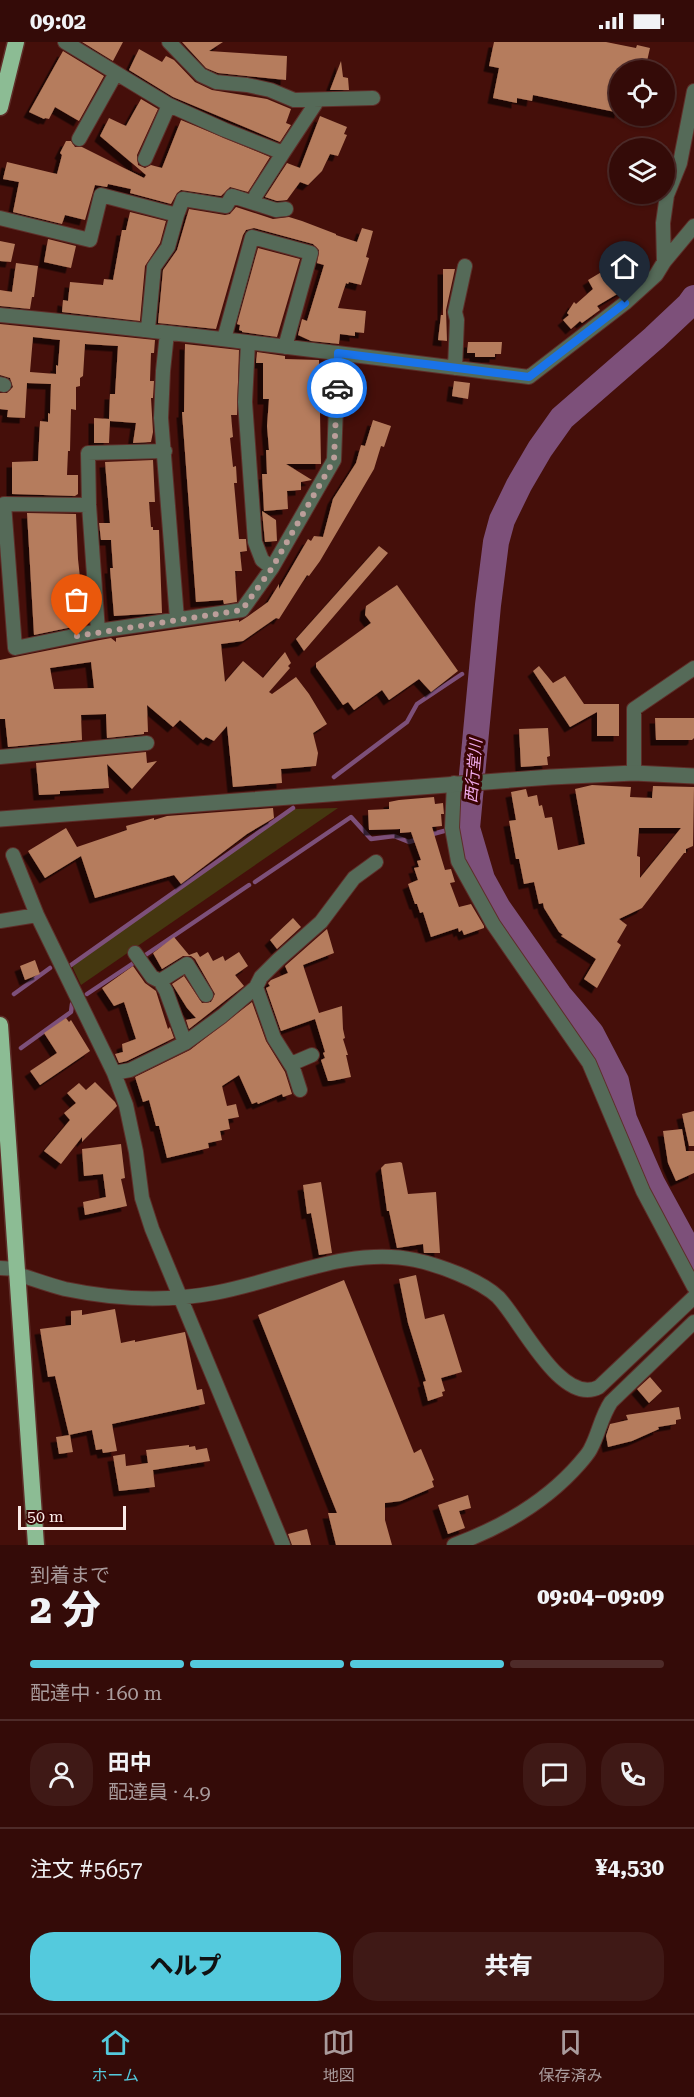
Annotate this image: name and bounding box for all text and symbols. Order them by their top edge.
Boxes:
text: 09:02 [30,9,86,34]
map controls [609,60,675,204]
button: locate [609,60,675,126]
button: layers [609,138,675,204]
pin [599,241,650,303]
icon: home [608,250,641,283]
courier [307,358,367,418]
icon: car [321,372,354,405]
pin [51,574,102,636]
icon: bag [60,583,93,616]
water label: 西行堂川 [461,736,486,804]
scale bar [18,1503,126,1530]
text: 50 m [27,1507,64,1526]
text: 到着まで [30,1563,110,1587]
text: 09:04–09:09 [537,1584,664,1609]
text: 2 分 [30,1587,101,1633]
text: 配達中 · 160 m [30,1681,162,1705]
button: person [30,1743,93,1806]
button: chat [523,1743,586,1806]
button: phone [601,1743,664,1806]
text: 田中 [108,1750,152,1775]
text: 配達員 · 4.9 [108,1780,211,1804]
text: ¥4,530 [595,1855,664,1880]
text: 注文 #5657 [30,1857,143,1882]
button: ヘルプ [30,1932,341,2001]
button: 共有 [353,1932,664,2001]
tab: ホーム [92,2026,139,2086]
tab: 地図 [322,2026,355,2086]
tab: 保存済み [538,2026,602,2086]

